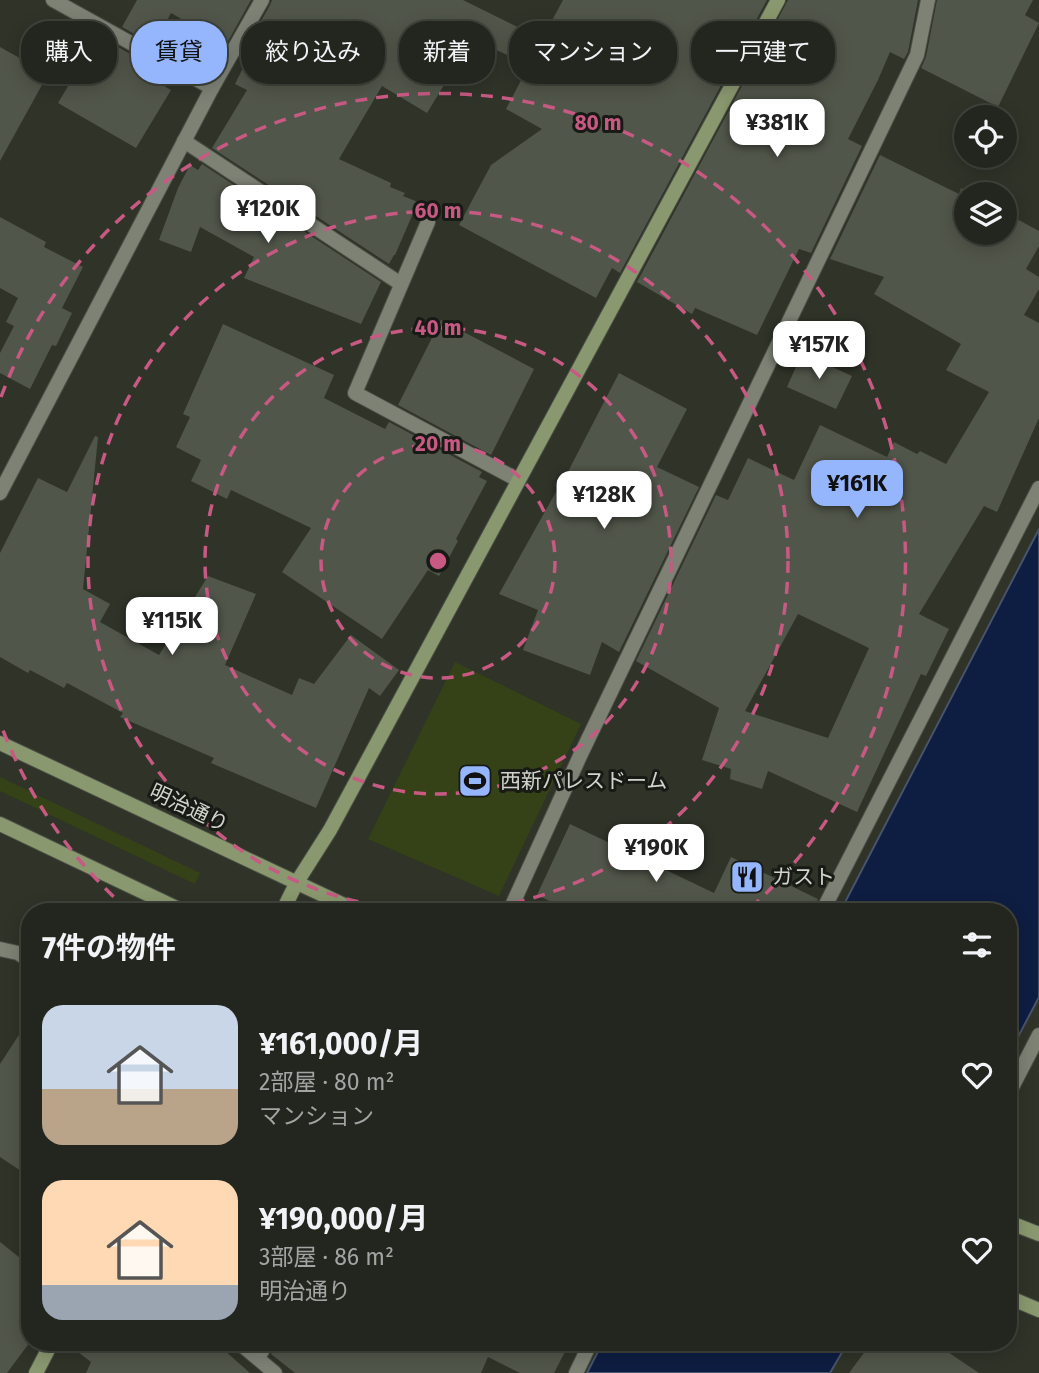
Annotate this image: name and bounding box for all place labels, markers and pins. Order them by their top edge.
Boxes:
pin: ¥381K [728,100,826,159]
pin: ¥120K [219,186,317,245]
pin: ¥157K [770,322,868,381]
pin: ¥161K [808,461,906,520]
pin: ¥128K [555,472,653,531]
centre of rings [426,549,450,573]
pin: ¥115K [123,598,221,657]
sports icon: 西新パレスドーム [456,762,494,800]
place label: 西新パレスドーム [500,768,667,794]
pin: ¥190K [607,824,705,884]
restaurant icon: ガスト [728,858,766,896]
place label: ガスト [772,864,835,890]

